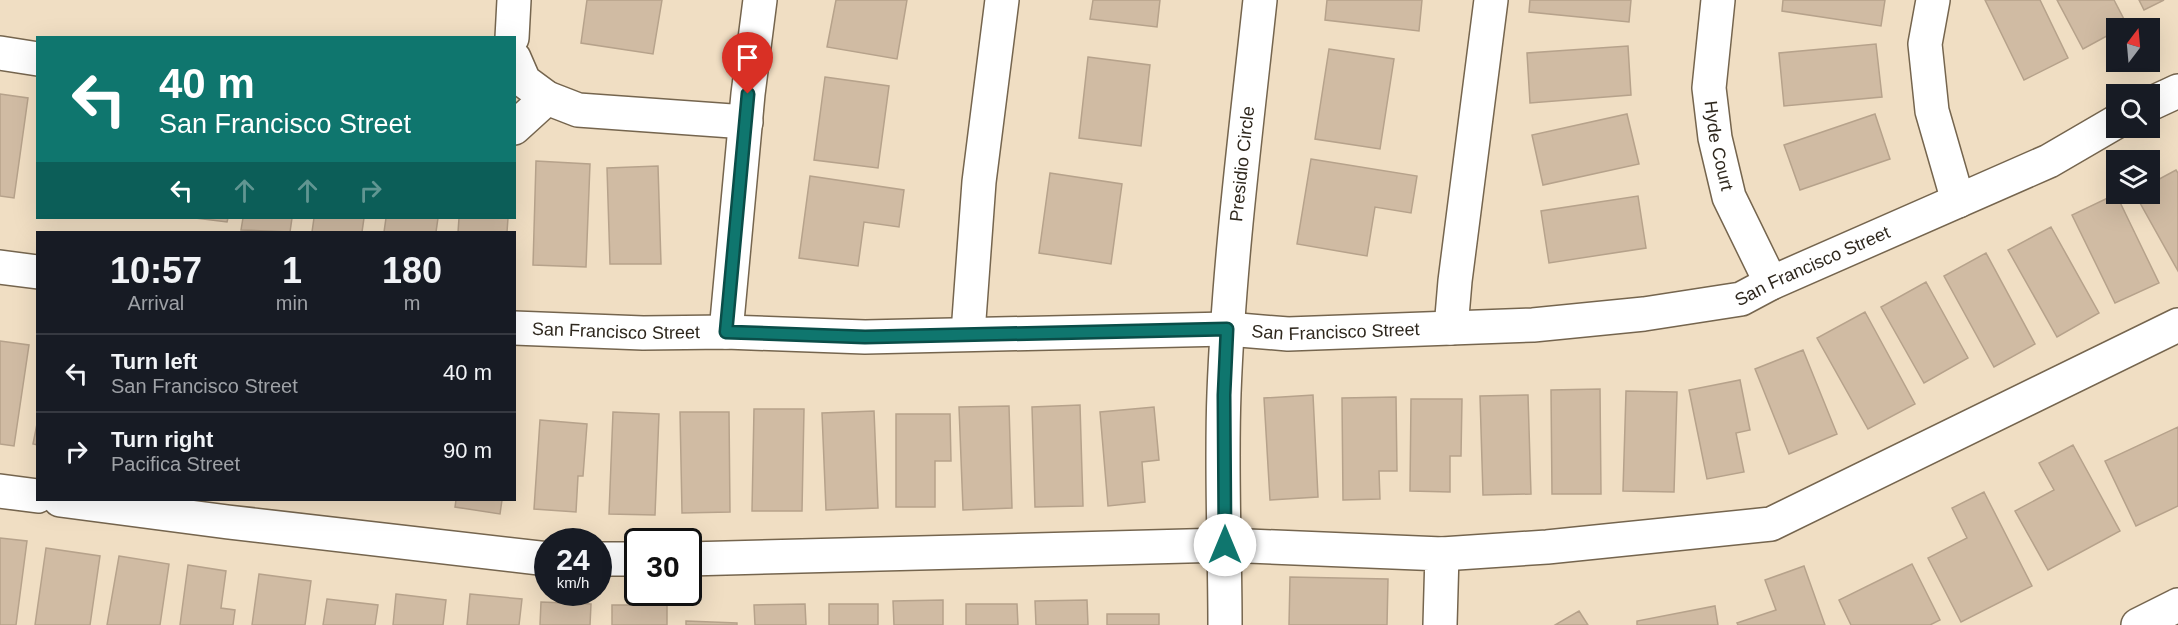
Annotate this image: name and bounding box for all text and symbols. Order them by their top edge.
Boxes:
north arrow [2106,18,2160,72]
map controls [2106,18,2160,204]
pin [722,32,773,94]
icon: arrive [731,41,764,74]
icon: left [60,60,138,138]
text: 40 m [159,60,255,107]
button: search [2106,84,2160,138]
street label: Hyde Court [1701,100,1737,193]
street label: Presidio Circle [1226,105,1258,223]
text: San Francisco Street [159,109,411,139]
button: layers [2106,150,2160,204]
icon: left [165,174,198,207]
icon: ahead [228,174,261,207]
icon: ahead [291,174,324,207]
icon: right [354,174,387,207]
street label: San Francisco Street [1731,222,1893,310]
text: 10:57 [110,250,202,291]
text: 1 [282,250,302,291]
text: 180 [382,250,442,291]
text: Arrival [128,292,184,314]
text: min [276,292,308,314]
text: m [404,292,420,314]
street label: San Francisco Street [531,319,700,343]
street label: San Francisco Street [1251,319,1420,344]
text: Turn left [111,349,197,374]
icon: left [60,357,93,390]
text: 40 m [443,360,492,385]
text: San Francisco Street [111,375,298,397]
text: Turn right [111,427,213,452]
icon: right [60,435,93,468]
text: 90 m [443,438,492,463]
text: Pacifica Street [111,453,240,475]
position arrow [1193,513,1257,577]
speed limit sign: 30 [624,528,702,606]
text: 24 [556,543,590,576]
text: km/h [557,574,589,591]

